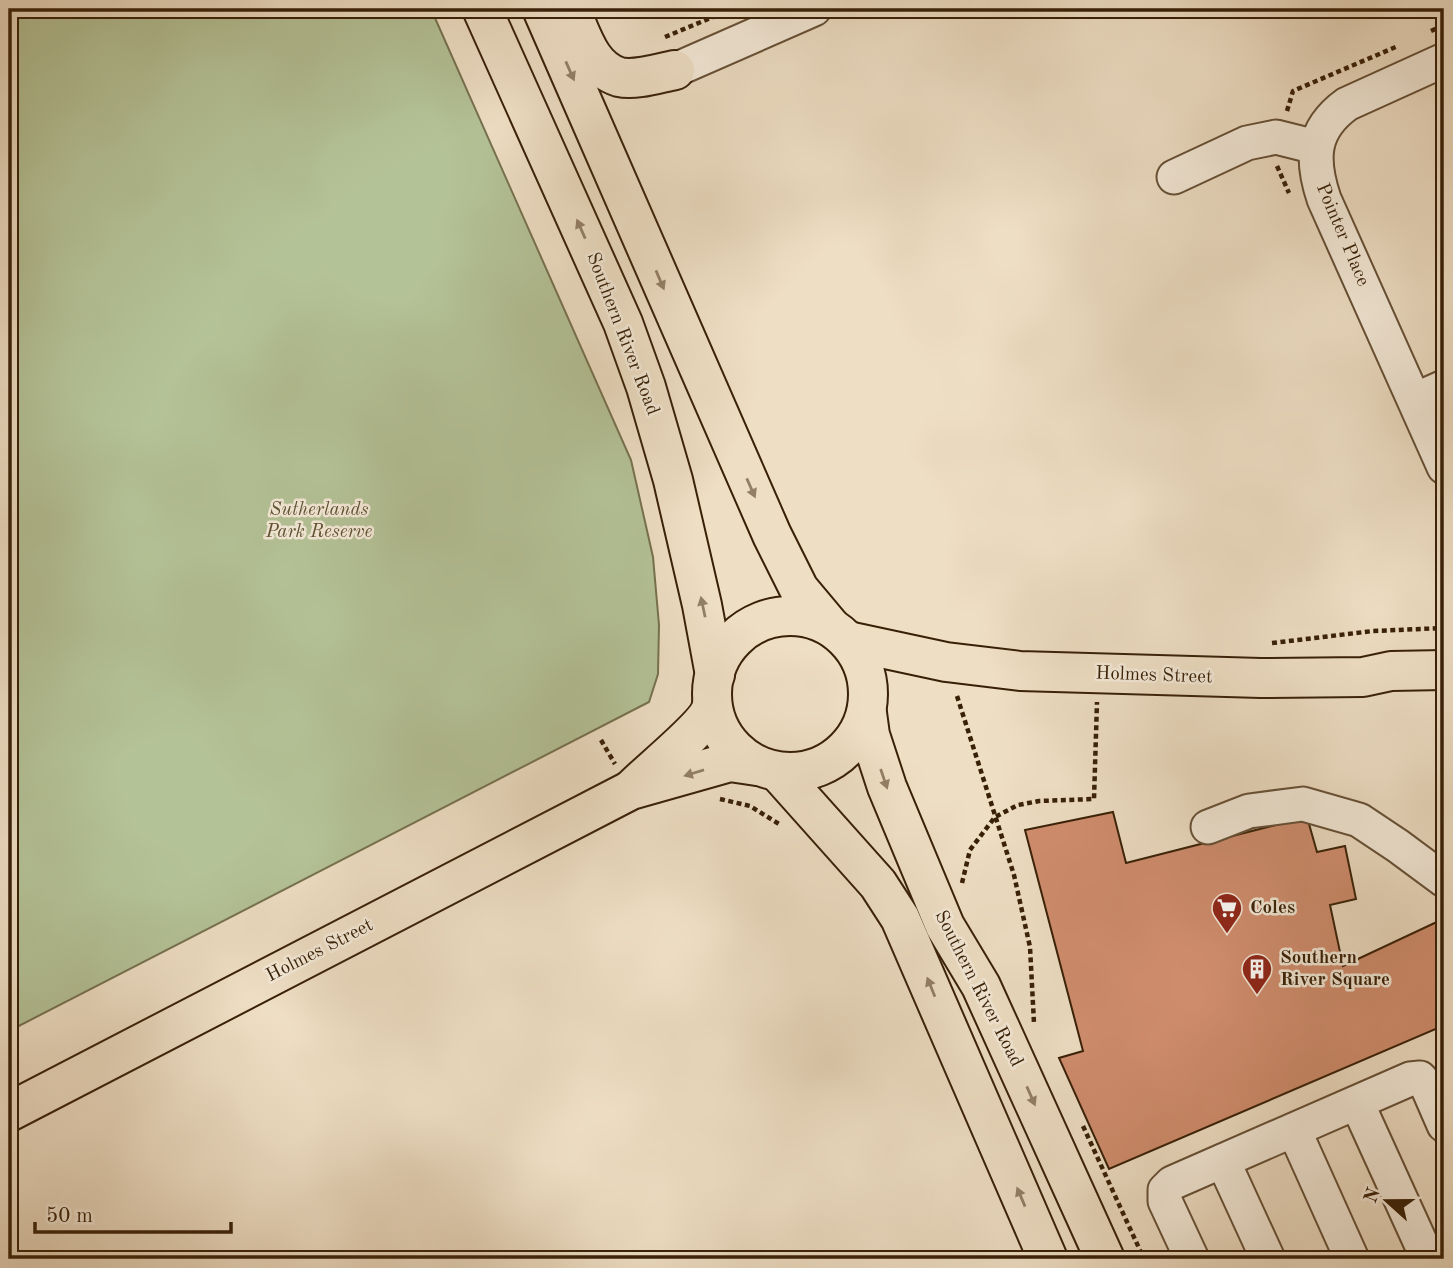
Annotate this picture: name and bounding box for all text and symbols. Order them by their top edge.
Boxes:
one-way arrow [564,61,575,82]
street label: Pointer Place [1312,181,1372,289]
one-way arrow [575,218,586,239]
street label: Southern River Road [582,250,662,418]
one-way arrow [654,270,666,290]
one-way arrow [746,478,757,499]
park label: Sutherlands Park Reserve [265,501,373,542]
one-way arrow [697,596,708,618]
street label: Holmes Street [1095,664,1213,688]
one-way arrow [683,768,704,778]
one-way arrow [879,768,890,789]
supermarket icon: Coles [1210,891,1244,935]
place label: Coles [1250,899,1295,918]
street label: Southern River Road [930,908,1026,1070]
street label: Holmes Street [263,916,377,986]
place label: Southern River Square [1280,949,1390,990]
building icon: Southern River Square [1240,952,1274,996]
one-way arrow [925,977,936,998]
one-way arrow [1026,1085,1037,1106]
north arrow [1352,1166,1422,1236]
text: N [1362,1185,1385,1206]
one-way arrow [1015,1186,1026,1207]
scale bar [35,1191,231,1235]
text: 50 m [46,1206,93,1227]

